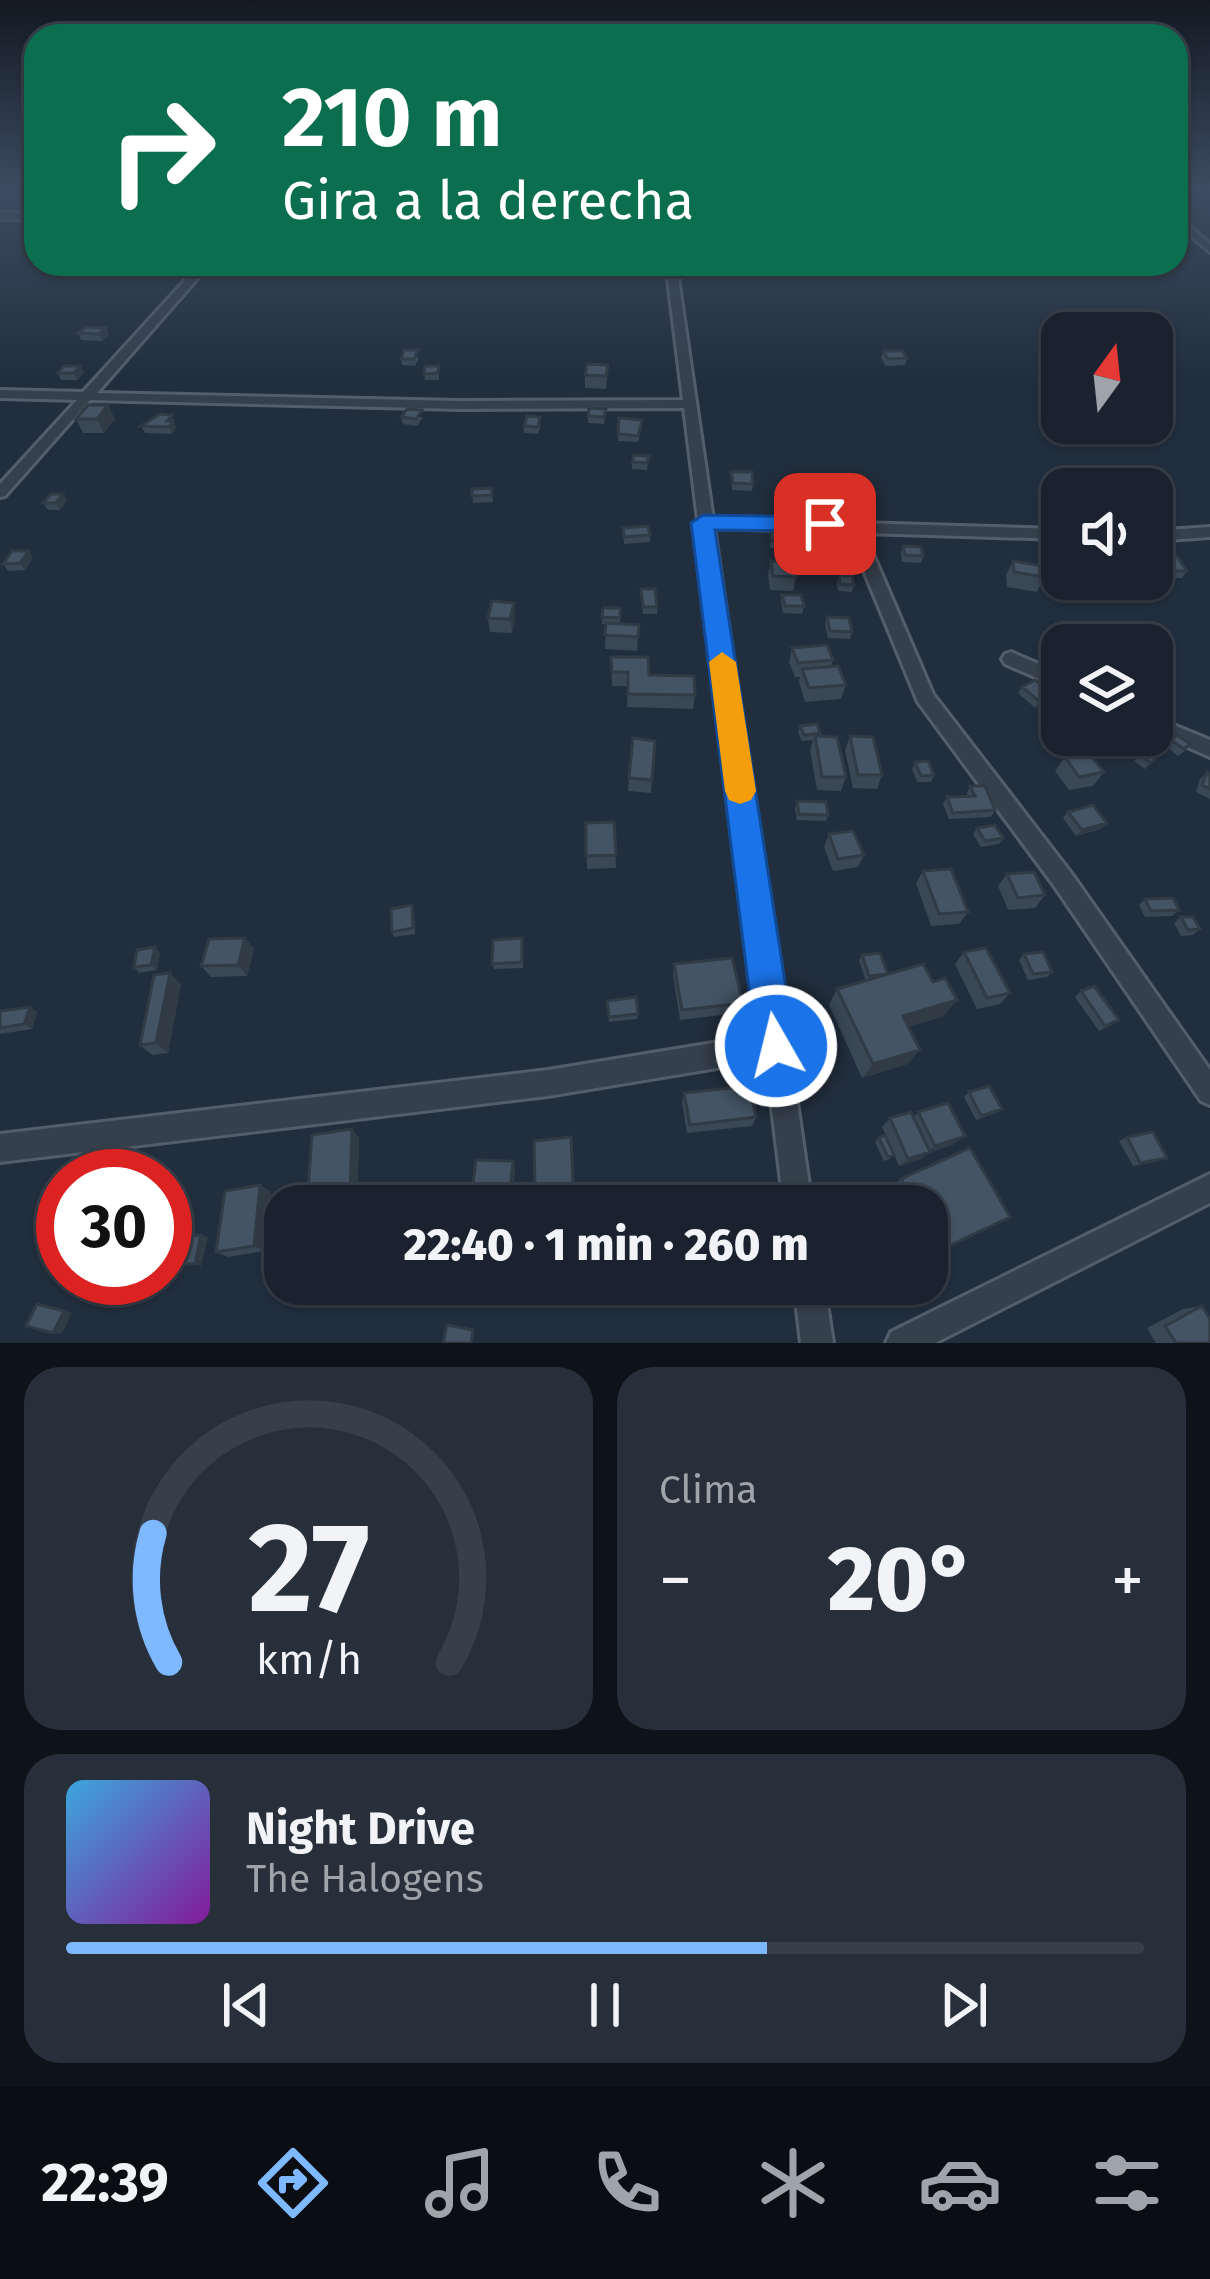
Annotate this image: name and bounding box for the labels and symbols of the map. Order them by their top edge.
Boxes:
north arrow [1041,312,1173,444]
pin [774,473,876,575]
position arrow [713,983,839,1109]
speed limit sign: 30 [36,1149,192,1305]

